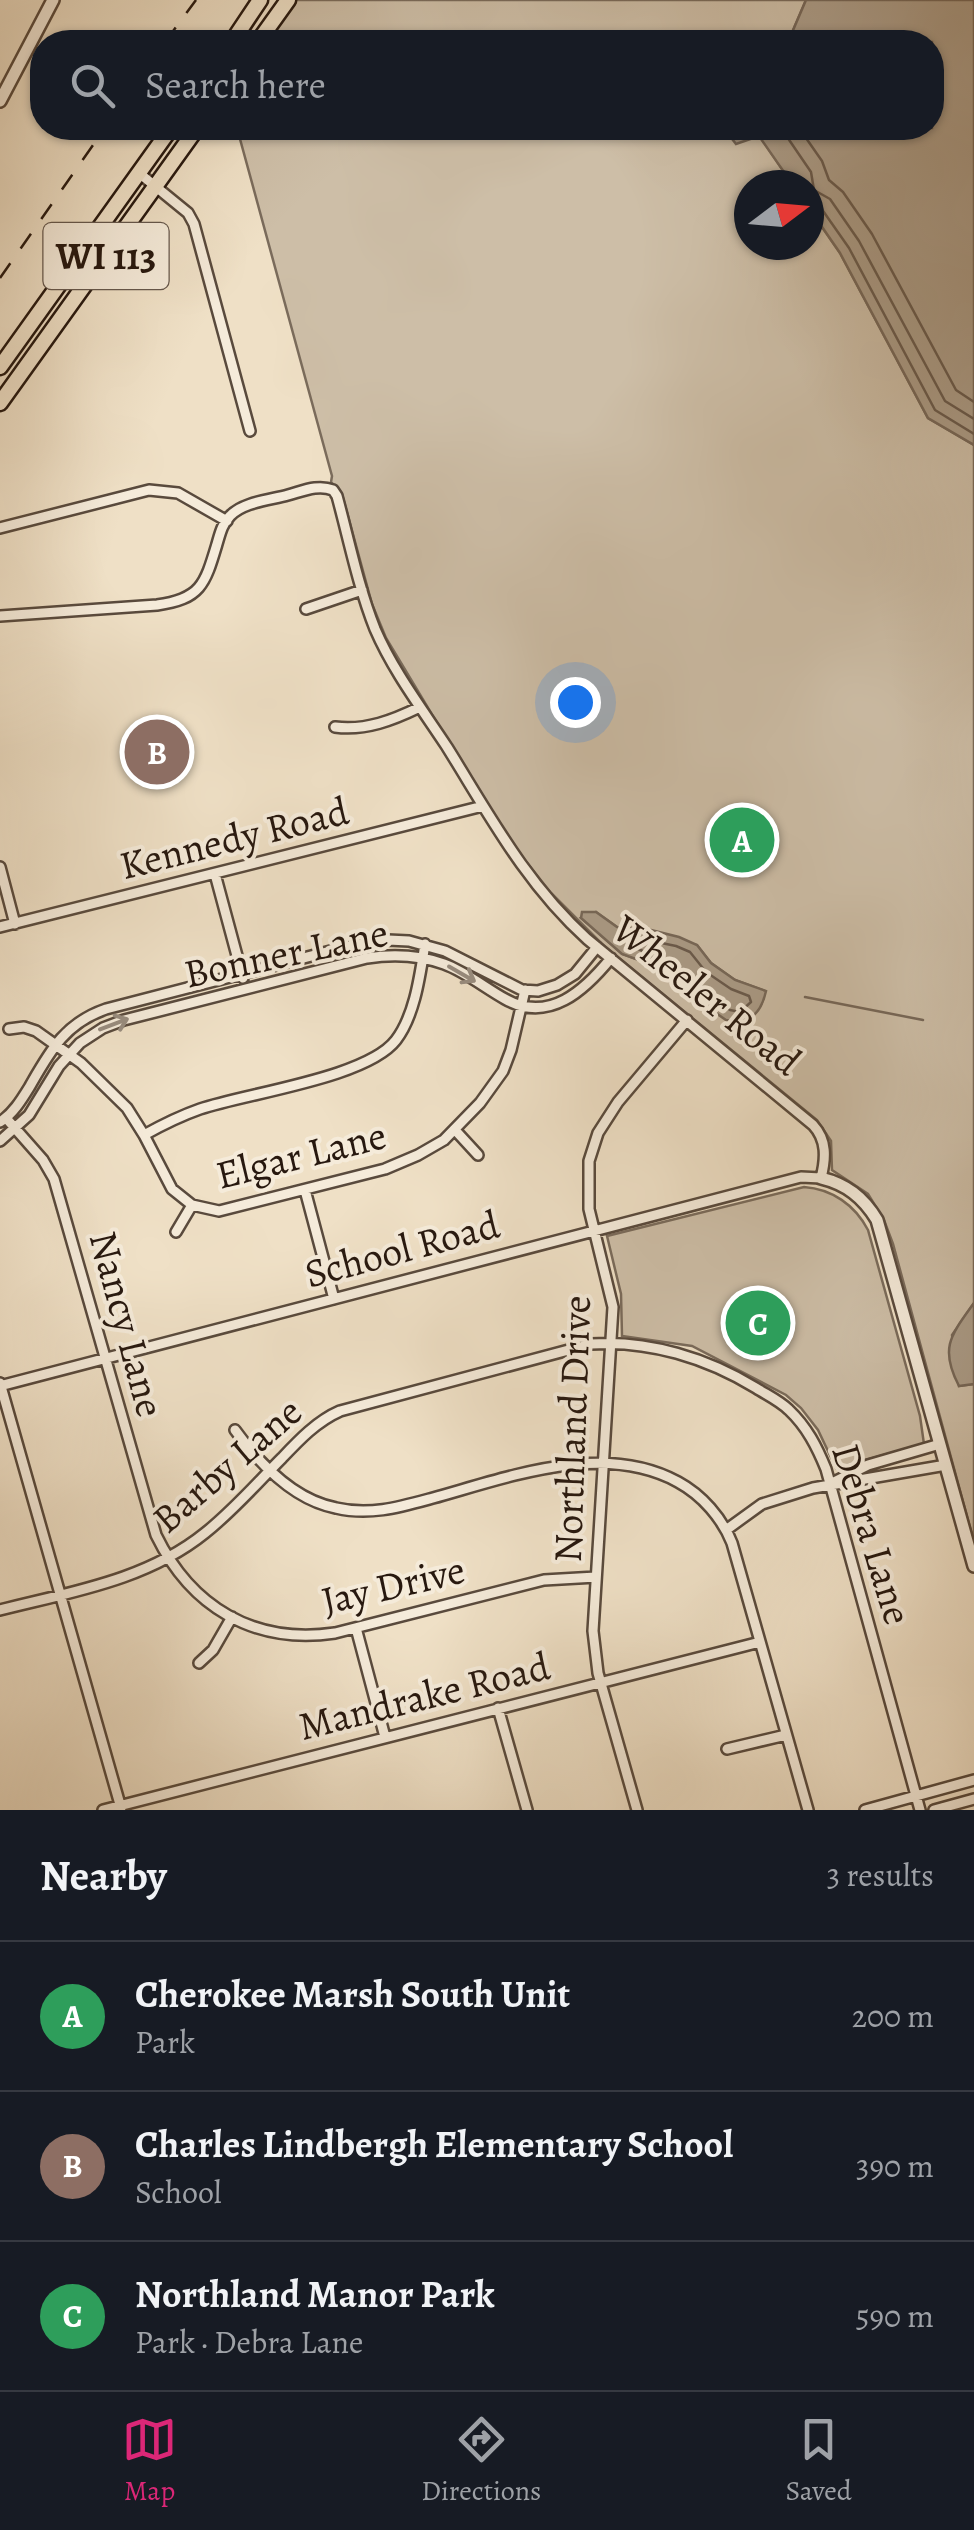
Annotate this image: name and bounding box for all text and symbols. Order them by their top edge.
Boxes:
search box [30,30,944,140]
icon: search [65,58,120,113]
text: Search here [145,59,326,111]
north arrow [734,170,824,260]
road number: WI 113 [44,223,168,289]
your location [550,677,601,728]
pin: B [124,714,190,790]
street label: Kennedy Road [114,783,355,893]
pin: A [710,802,774,878]
street label: Wheeler Road [600,901,813,1089]
street label: Bonner Lane [179,905,393,1001]
one-way arrow [447,964,476,984]
one-way arrow [98,1014,129,1032]
street label: Elgar Lane [210,1107,392,1203]
street label: School Road [299,1196,506,1301]
street label: Nancy Lane [76,1225,178,1423]
pin: C [726,1286,790,1360]
street label: Northland Drive [540,1294,604,1564]
street label: Barby Lane [140,1385,314,1545]
street label: Debra Lane [818,1437,926,1631]
street label: Jay Drive [316,1542,470,1628]
street label: Mandrake Road [293,1638,556,1754]
text: Nearby [40,1847,167,1904]
text: 3 results [827,1853,934,1897]
text: Cherokee Marsh South Unit [135,1968,570,2020]
text: A [62,1994,83,2038]
text: 200 m [852,1994,934,2038]
text: Park [135,2020,195,2064]
text: Charles Lindbergh Elementary School [135,2118,733,2170]
text: B [62,2144,83,2188]
text: 390 m [856,2144,934,2188]
text: School [135,2170,222,2214]
text: Northland Manor Park [135,2268,495,2320]
text: C [63,2294,82,2338]
text: 590 m [856,2294,934,2338]
text: Park · Debra Lane [135,2320,363,2364]
tab: Map [122,2412,177,2510]
tab: Directions [421,2412,541,2510]
tab: Saved [786,2412,852,2510]

